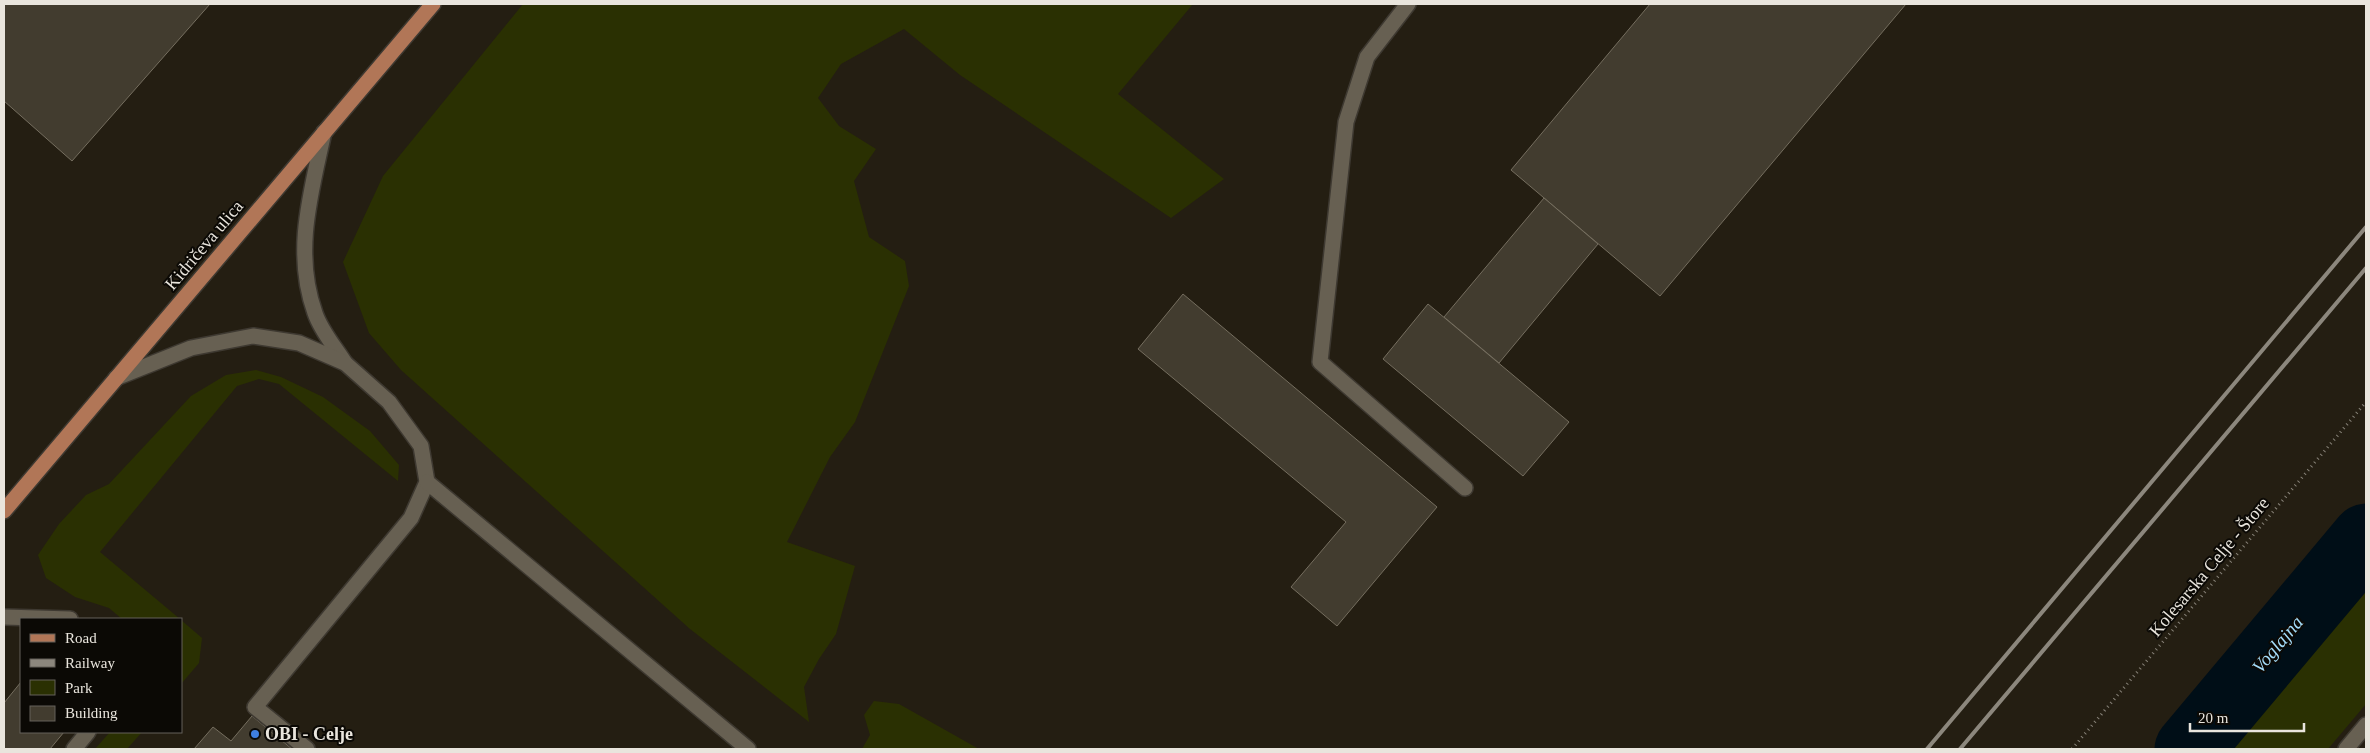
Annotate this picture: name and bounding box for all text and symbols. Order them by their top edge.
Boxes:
street label: Kidričeva ulica [161,196,247,294]
street label: Kolesarska Celje - Štore [2144,493,2273,641]
water label: Voglajna [2248,612,2307,677]
legend [20,618,182,733]
text: Road [65,630,97,646]
text: Railway [65,655,115,671]
text: Park [65,680,93,696]
scale bar [2190,700,2304,732]
text: Building [65,705,118,721]
text: 20 m [2198,710,2229,726]
place label: OBI - Celje [265,724,353,744]
marker: OBI - Celje [249,728,261,740]

